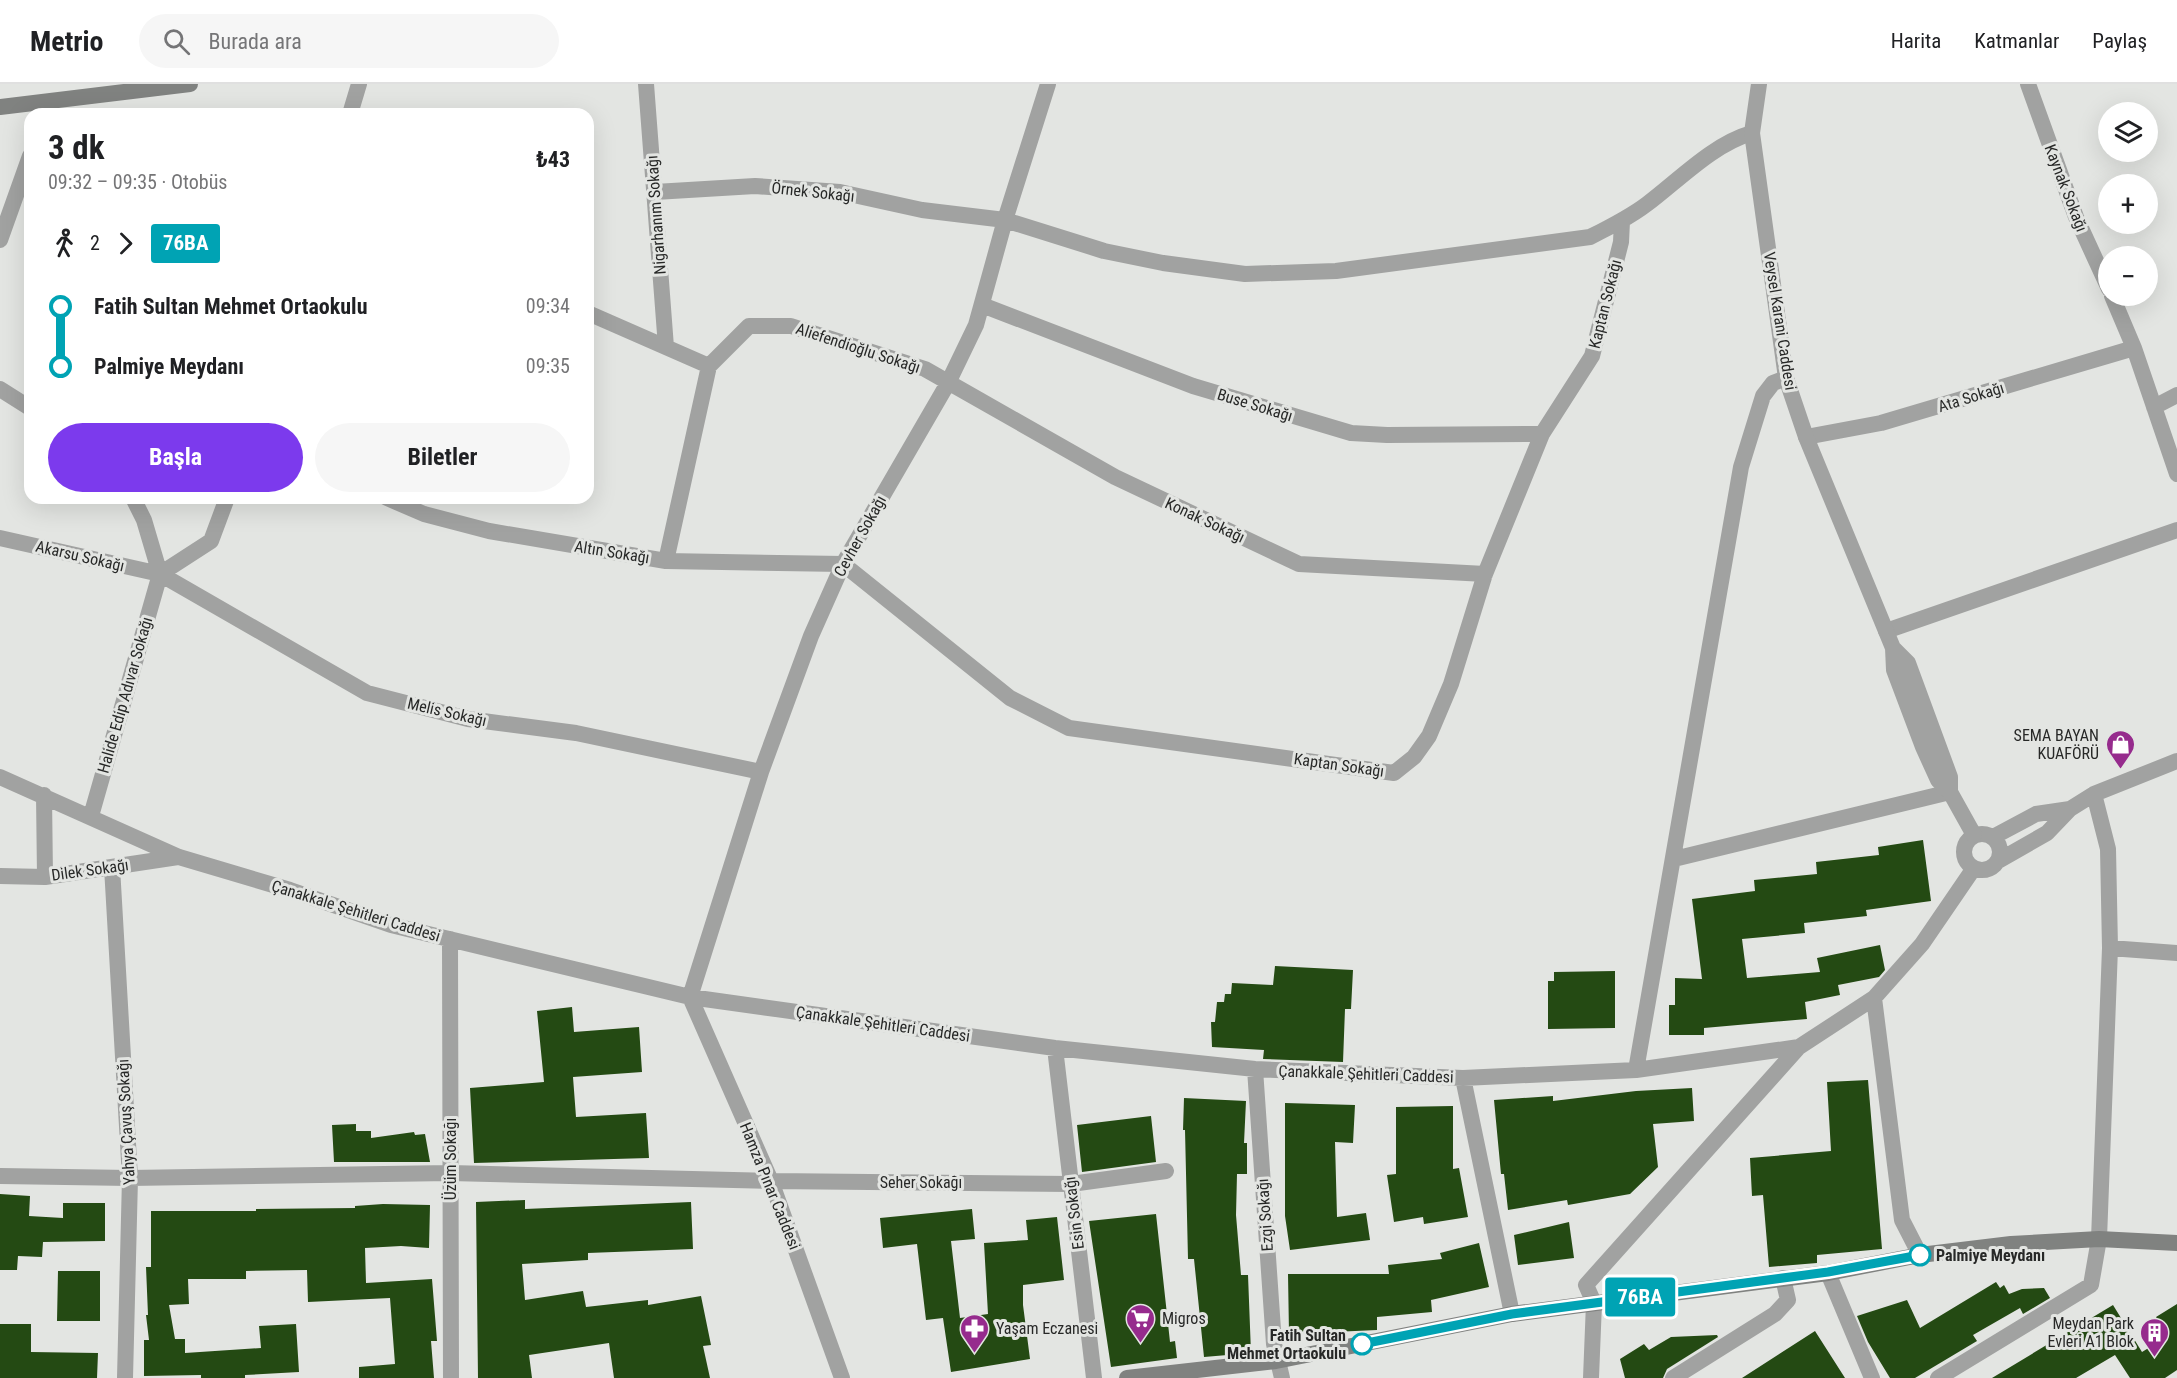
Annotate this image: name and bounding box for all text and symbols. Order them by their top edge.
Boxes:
search box [139,14,559,68]
text: Metrio [30,25,103,58]
icon: search [160,25,193,58]
text: Burada ara [208,29,302,54]
text: Harita [1891,29,1941,53]
text: Katmanlar [1974,29,2059,53]
text: Paylaş [2092,29,2147,53]
map controls [2098,102,2158,306]
button: layers [2098,102,2158,162]
text: 3 dk [48,128,104,167]
street label: Kaynak Sokağı [2041,142,2091,234]
text: ₺43 [536,147,570,172]
street label: Nigarhanım Sokağı [642,155,670,275]
text: 09:32 – 09:35 · Otobüs [48,170,227,194]
button: + [2098,174,2158,234]
street label: Örnek Sokağı [770,178,856,206]
icon: walk [48,227,81,260]
icon: forward [109,227,142,260]
text: 2 [90,231,100,255]
text: 76BA [163,231,208,255]
button: − [2098,246,2158,306]
street label: Veysel Karani Caddesi [1760,251,1800,391]
street label: Kaptan Sokağı [1585,258,1625,350]
text: Fatih Sultan Mehmet Ortaokulu [94,294,367,319]
text: 09:34 [526,294,570,318]
street label: Aliefendioğlu Sokağı [793,319,923,377]
text: Palmiye Meydanı [94,354,244,379]
text: 09:35 [526,354,570,378]
street label: Ata Sokağı [1936,378,2006,416]
street label: Buse Sokağı [1215,385,1295,425]
button: Başla [48,423,303,492]
button: Biletler [315,423,570,492]
street label: Cevher Sokağı [830,492,890,580]
street label: Konak Sokağı [1162,493,1248,547]
street label: Akarsu Sokağı [34,537,126,575]
street label: Altın Sokağı [573,537,651,567]
street label: Halide Edip Adıvar Sokağı [94,615,156,775]
street label: Melis Sokağı [406,694,488,730]
place label: SEMA BAYAN KUAFÖRÜ [2014,726,2099,763]
shop icon: SEMA BAYAN KUAFÖRÜ [2104,728,2136,770]
street label: Kaptan Sokağı [1293,749,1385,781]
street label: Dilek Sokağı [50,855,130,885]
street label: Çanakkale Şehitleri Caddesi [269,876,443,946]
street label: Çanakkale Şehitleri Caddesi [795,1002,971,1046]
street label: Yahya Çavuş Sokağı [113,1059,139,1185]
street label: Çanakkale Şehitleri Caddesi [1278,1061,1454,1087]
street label: Üzüm Sokağı [441,1118,460,1200]
street label: Hamza Pınar Caddesi [736,1120,804,1252]
street label: Seher Sokağı [880,1173,962,1192]
street label: Esin Sokağı [1060,1176,1088,1250]
street label: Ezgi Sokağı [1253,1178,1277,1252]
marker: Palmiye Meydanı [1909,1244,1931,1266]
place label: Palmiye Meydanı [1936,1246,2045,1265]
line badge: 76BA [1598,1278,1682,1316]
text: 76BA [1617,1285,1663,1309]
supermarket icon: Migros [1125,1302,1157,1344]
place label: Migros [1162,1309,1206,1328]
pharmacy icon: Yaşam Eczanesi [959,1312,991,1354]
place label: Meydan Park Evleri A1 Blok [2048,1314,2135,1351]
building icon: Meydan Park Evleri A1 Blok [2139,1316,2171,1358]
place label: Yaşam Eczanesi [996,1319,1098,1338]
place label: Fatih Sultan Mehmet Ortaokulu [1227,1326,1346,1363]
marker: Fatih Sultan Mehmet Ortaokulu [1351,1333,1373,1355]

